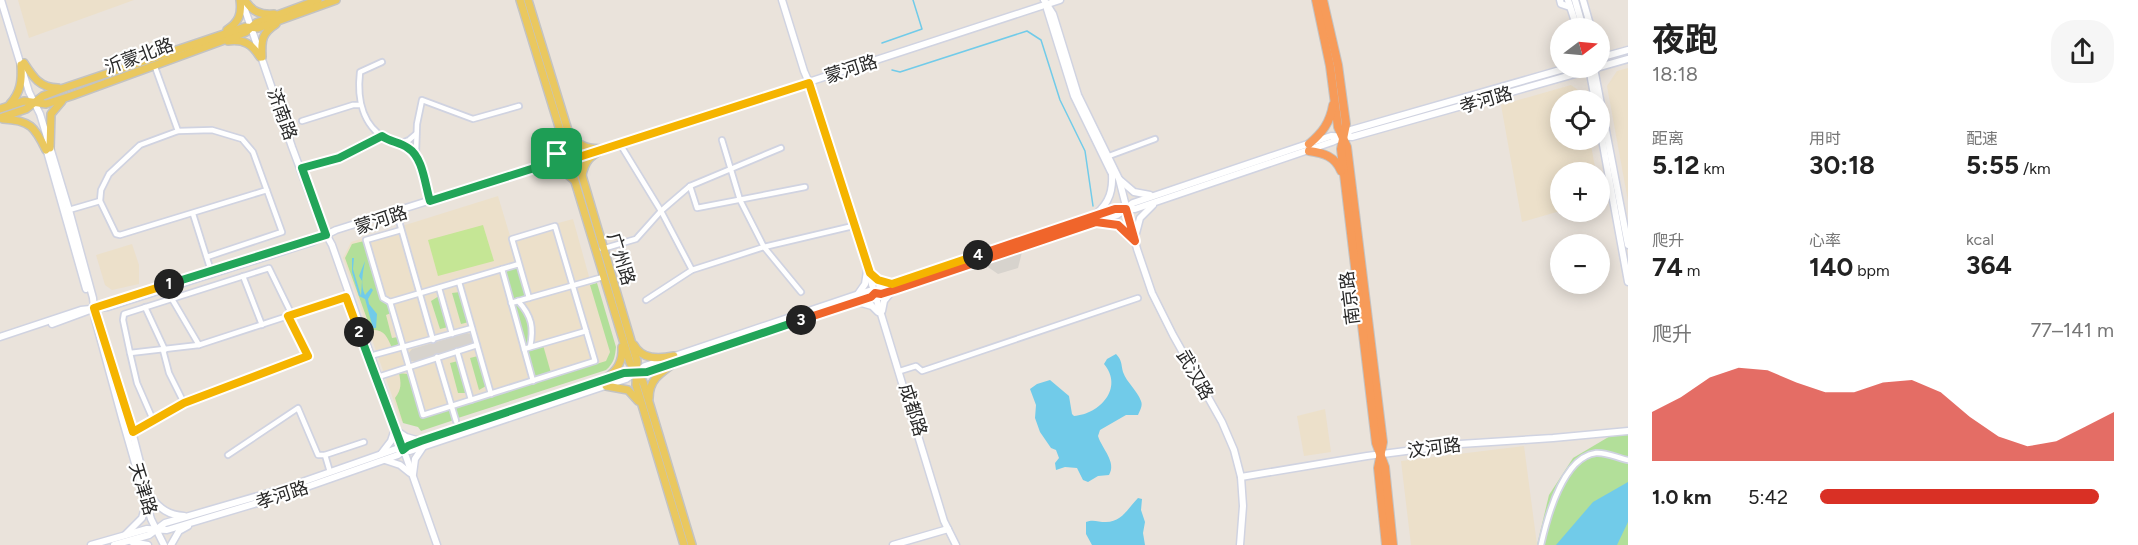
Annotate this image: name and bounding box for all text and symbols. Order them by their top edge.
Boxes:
north arrow [1550,18,1610,78]
map controls [1550,18,1610,294]
text: 夜跑 [1652,20,1718,59]
button: share [2051,20,2114,83]
street label: 沂蒙北路 [101,33,177,79]
street label: 蒙河路 [822,50,880,88]
text: 18:18 [1652,62,1698,86]
street label: 孝河路 [1457,82,1515,118]
street label: 济南路 [262,85,302,143]
button: locate [1550,90,1610,150]
pin [531,128,582,179]
text: 距离 [1652,129,1684,148]
text: 用时 [1809,129,1841,148]
text: 配速 [1966,129,1998,148]
icon: arrive [540,137,573,170]
text: 5.12 [1652,149,1700,181]
text: 30:18 [1809,149,1875,181]
text: 5:55 [1966,149,2019,181]
text: km [1700,159,1725,178]
text: /km [2019,159,2051,178]
button: + [1550,162,1610,222]
street label: 蒙河路 [352,201,410,239]
street label: 广州路 [603,230,639,288]
text: kcal [1966,230,1994,249]
text: 爬升 [1652,231,1684,250]
text: 心率 [1809,231,1841,250]
button: − [1550,234,1610,294]
pin: 4 [963,240,993,270]
text: 4 [973,245,983,264]
text: 364 [1966,249,2012,281]
text: 74 [1652,251,1683,283]
text: 140 [1809,251,1853,283]
text: m [1683,261,1701,280]
text: bpm [1853,261,1890,280]
pin: 1 [154,269,184,299]
street label: 南京路 [1336,270,1364,326]
text: 1 [166,274,172,293]
pin: 3 [786,305,816,335]
text: 3 [797,310,805,329]
pin: 2 [344,317,374,347]
text: 77–141 m [2031,318,2114,342]
text: 2 [354,322,364,341]
text: 爬升 [1652,322,1692,346]
street label: 武汉路 [1172,346,1218,404]
street label: 成都路 [895,381,931,439]
street label: 汶河路 [1406,434,1462,462]
street label: 天津路 [125,460,161,518]
street label: 孝河路 [253,476,311,514]
text: 1.0 km [1652,485,1711,509]
text: 5:42 [1748,485,1788,509]

